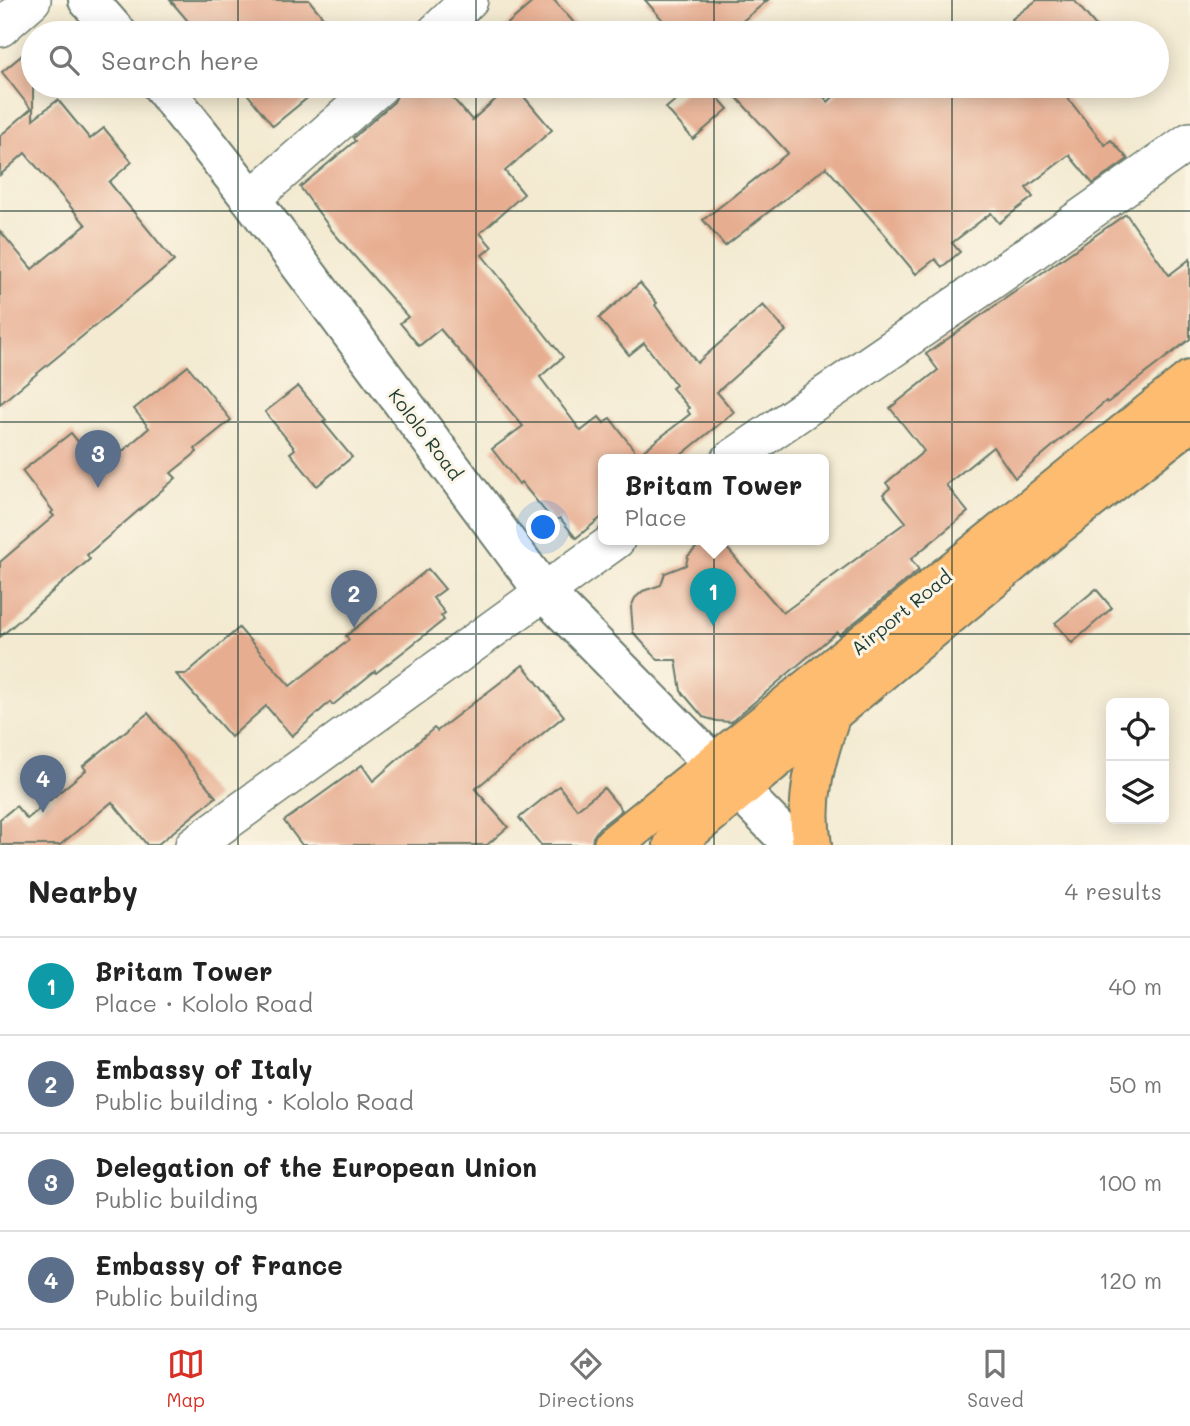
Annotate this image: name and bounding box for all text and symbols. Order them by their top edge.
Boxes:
search box [21,21,1169,98]
icon: search [45,41,83,79]
text: Search here [101,43,259,77]
street label: Kololo Road [383,383,469,485]
pin: 3 [75,430,121,488]
popup [598,454,829,545]
text: Britam Tower [625,468,802,502]
text: Place [625,502,687,532]
your location [526,510,560,544]
street label: Airport Road [845,564,957,660]
pin: 1 [690,568,736,626]
pin: 2 [331,570,377,628]
map controls [1106,698,1169,824]
button: locate [1106,698,1169,761]
pin: 4 [20,755,66,813]
button: layers [1106,761,1169,824]
text: Nearby [28,871,138,911]
text: 4 results [1065,876,1162,906]
text: Britam Tower [95,954,273,988]
text: 1 [46,971,56,1001]
text: 40 m [1109,971,1162,1001]
text: Place · Kololo Road [95,988,313,1018]
text: Embassy of Italy [95,1052,313,1086]
text: 2 [45,1069,57,1099]
text: 50 m [1109,1069,1162,1099]
text: Public building · Kololo Road [95,1086,414,1116]
text: Delegation of the European Union [95,1150,537,1184]
text: 3 [44,1167,58,1197]
text: 100 m [1098,1167,1162,1197]
text: Public building [95,1184,258,1214]
text: Embassy of France [95,1248,343,1282]
text: 4 [44,1265,58,1295]
text: 120 m [1099,1265,1162,1295]
text: Public building [95,1282,258,1312]
tab: Map [166,1345,205,1412]
tab: Directions [538,1345,634,1412]
tab: Saved [967,1345,1024,1412]

